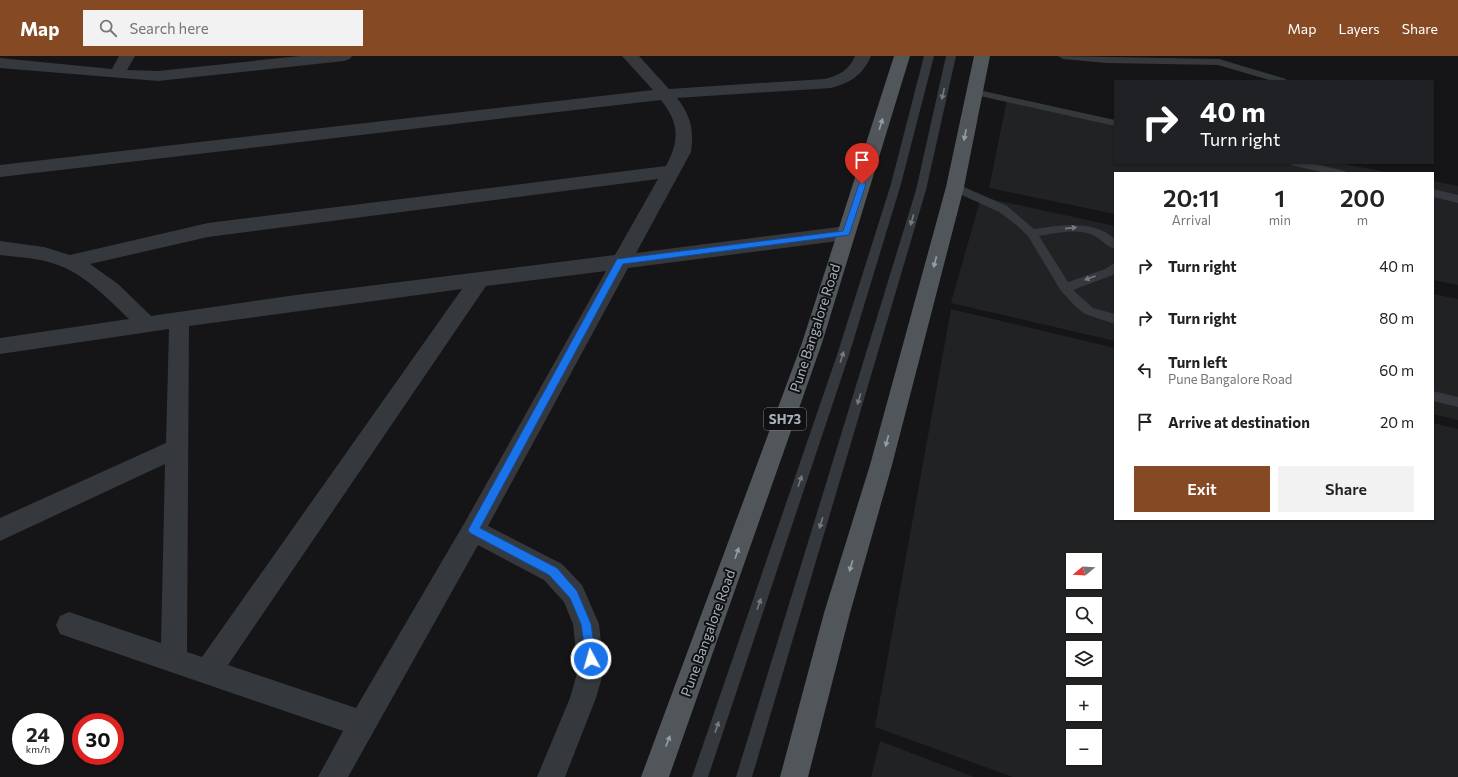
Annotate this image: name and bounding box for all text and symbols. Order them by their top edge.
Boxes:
search box [83,10,363,46]
text: Map [20,17,59,40]
icon: search [97,17,119,39]
text: Search here [129,19,209,37]
text: Map [1288,20,1316,37]
text: Layers [1338,20,1380,37]
text: Share [1402,20,1438,37]
one-way arrow [939,88,945,100]
text: 40 m [1200,94,1266,128]
icon: right [1134,96,1186,148]
one-way arrow [878,118,884,130]
text: Turn right [1200,128,1280,150]
one-way arrow [962,129,968,141]
pin [845,143,879,184]
icon: arrive [851,149,873,171]
text: 20:11 [1163,183,1220,212]
text: 1 [1274,183,1285,212]
text: 200 [1340,183,1385,212]
text: Arrival [1172,212,1211,228]
text: min [1269,212,1291,228]
text: m [1357,212,1368,228]
one-way arrow [909,215,915,227]
one-way arrow [1065,225,1077,232]
one-way arrow [932,255,938,268]
icon: right [1134,255,1156,277]
text: Turn right [1168,257,1237,275]
text: 40 m [1379,257,1414,275]
street label: Pune Bangalore Road [786,262,843,394]
one-way arrow [1084,276,1096,282]
icon: right [1134,307,1156,329]
text: Turn right [1168,309,1237,327]
text: 80 m [1379,309,1414,327]
one-way arrow [839,351,845,363]
text: Turn left [1168,353,1227,371]
icon: left [1134,359,1156,381]
text: 60 m [1379,361,1414,379]
text: Pune Bangalore Road [1168,371,1292,387]
one-way arrow [856,393,862,405]
road number: SH73 [764,408,806,430]
icon: arrive [1134,411,1156,433]
text: Arrive at destination [1168,413,1310,431]
text: 20 m [1380,413,1414,431]
one-way arrow [884,436,890,448]
button: Exit [1134,466,1270,512]
button: Share [1278,466,1414,512]
one-way arrow [797,474,803,486]
one-way arrow [817,517,823,529]
one-way arrow [734,546,740,558]
north arrow [1066,553,1102,589]
map controls [1066,553,1102,765]
one-way arrow [848,560,854,572]
street label: Pune Bangalore Road [677,567,738,699]
one-way arrow [756,597,762,609]
button: search [1066,597,1102,633]
position arrow [570,638,612,680]
button: layers [1066,641,1102,677]
button: + [1066,685,1102,721]
speed limit sign: 30 [72,713,124,765]
one-way arrow [714,720,720,732]
text: 24 [26,722,50,746]
button: − [1066,729,1102,765]
one-way arrow [666,734,672,746]
text: km/h [26,743,50,755]

